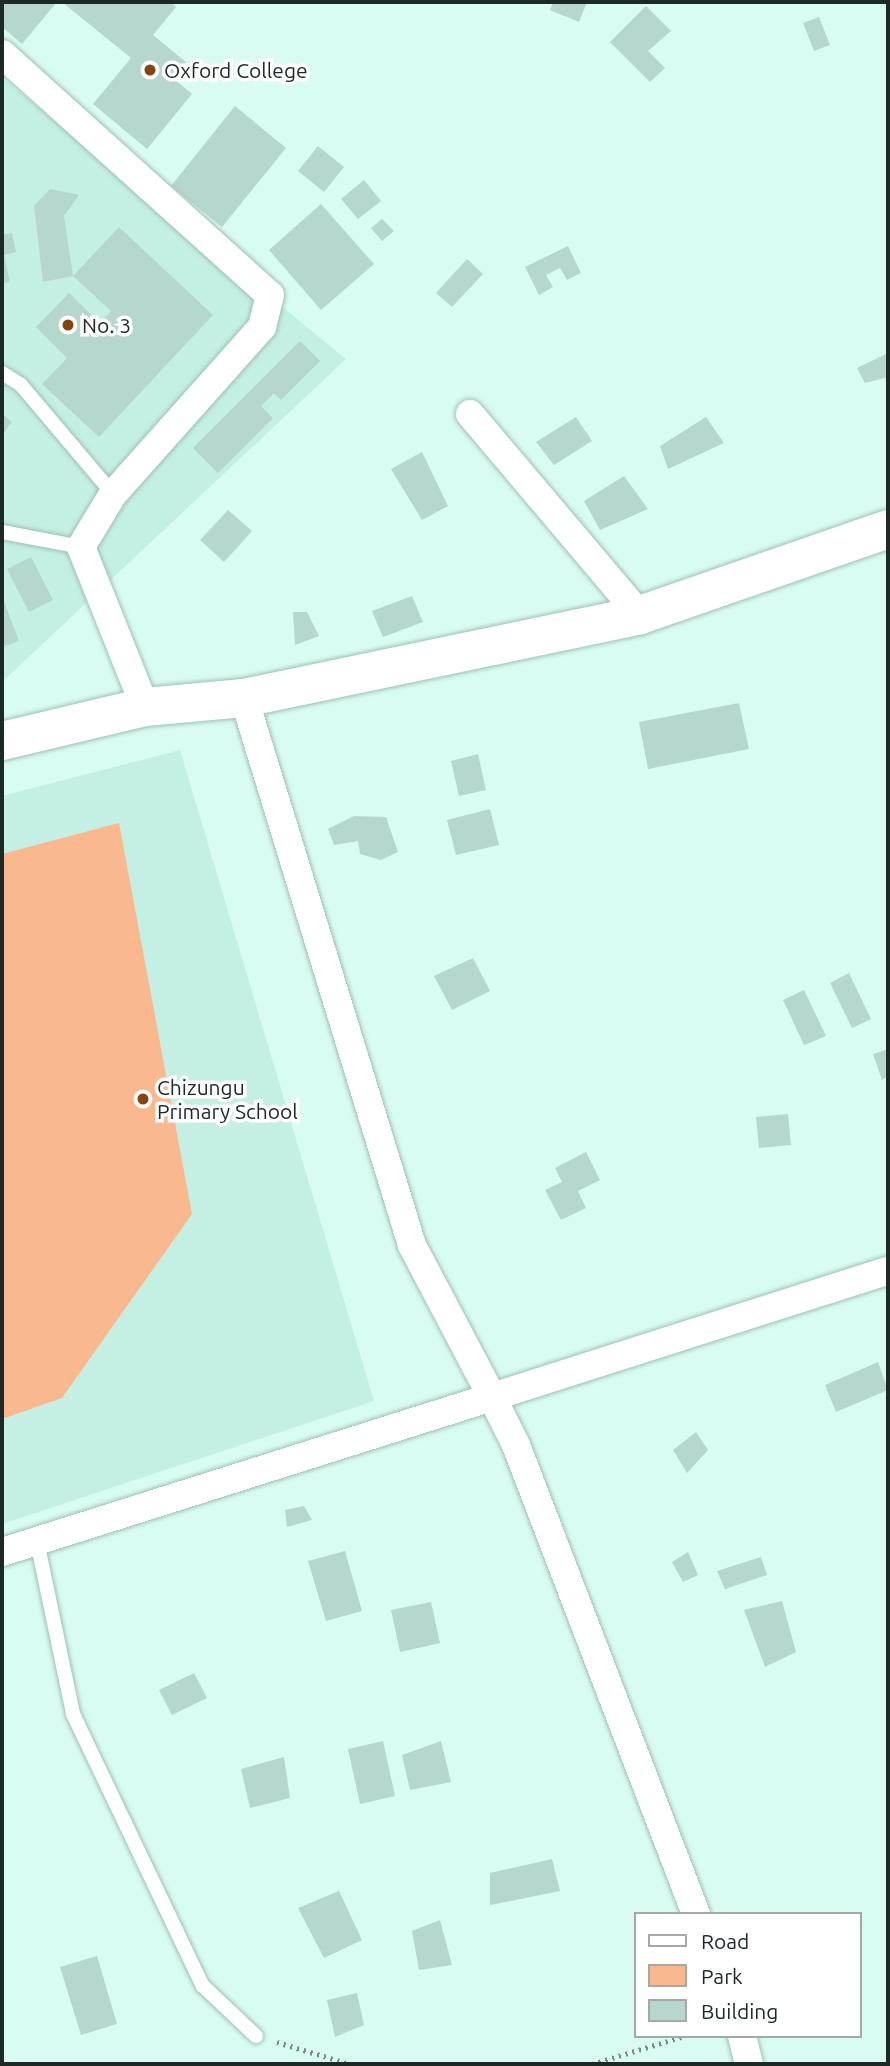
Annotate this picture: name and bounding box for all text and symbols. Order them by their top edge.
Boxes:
place label: Oxford College [164,57,308,83]
marker: Oxford College [142,62,158,78]
place label: No. 3 [82,312,131,338]
marker: No. 3 [60,317,76,333]
place label: Chizungu Primary School [157,1074,298,1124]
marker: Chizungu Primary School [135,1091,151,1107]
legend [634,1912,862,2038]
text: Road [701,1929,749,1953]
text: Park [701,1964,743,1988]
text: Building [701,1999,778,2023]

